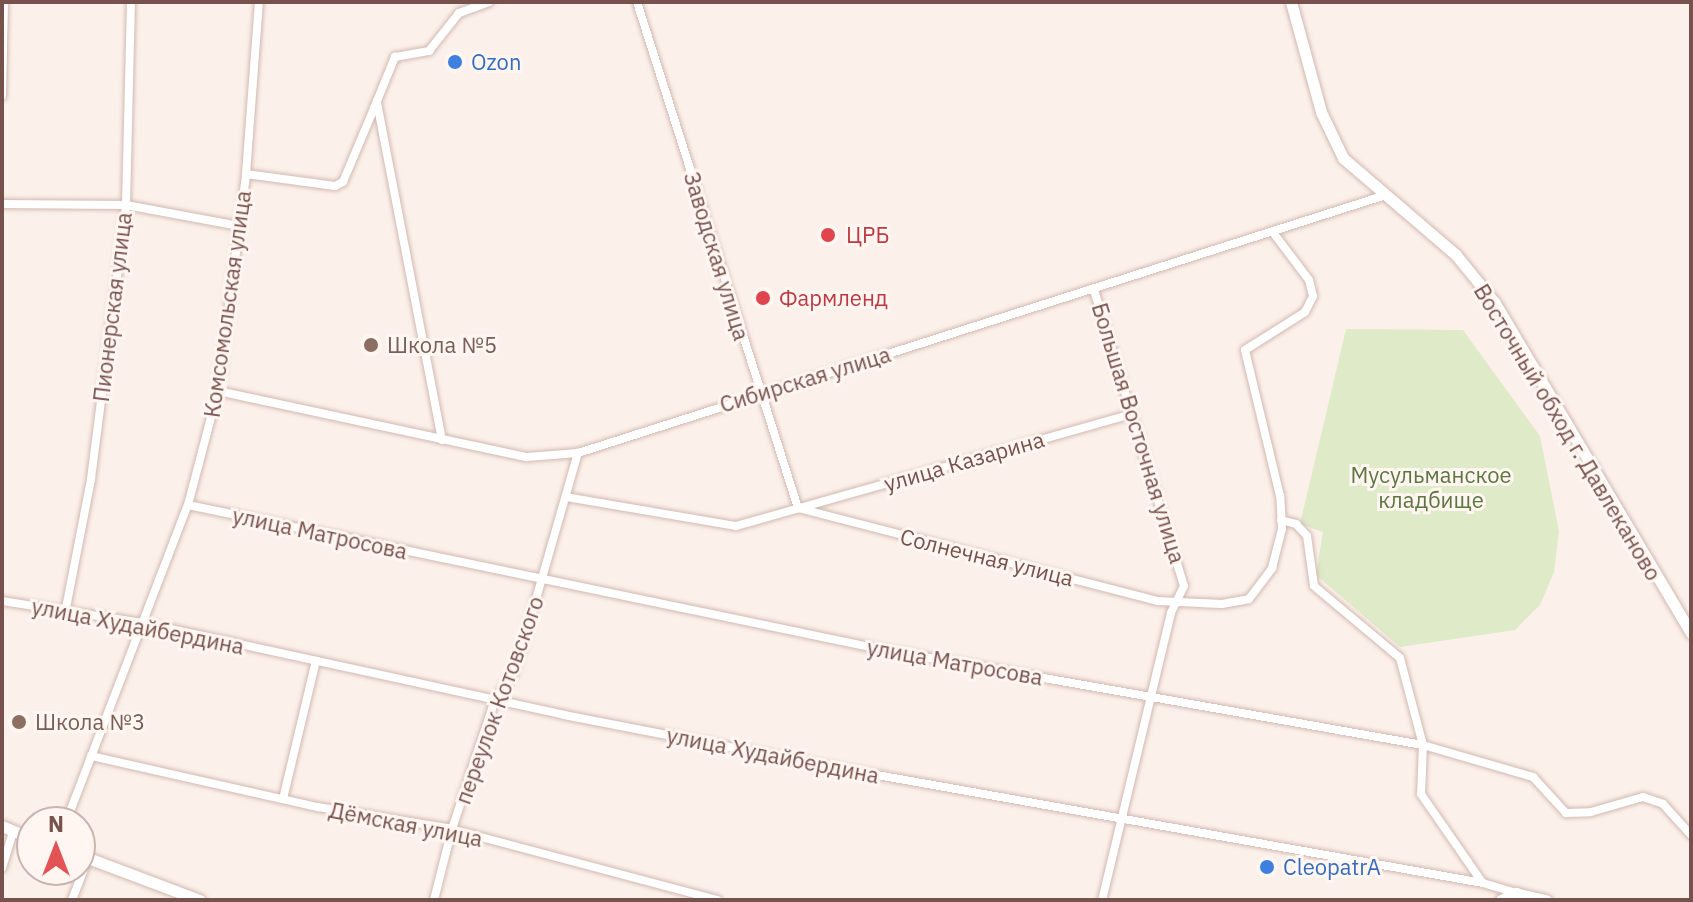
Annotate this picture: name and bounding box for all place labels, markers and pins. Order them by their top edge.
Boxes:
place label: Ozon [471,49,521,75]
marker: Ozon [446,53,464,71]
place label: ЦРБ [846,222,889,248]
marker: ЦРБ [817,224,839,246]
place label: Фармленд [779,285,888,311]
marker: Фармленд [754,289,772,307]
place label: Школа №5 [387,332,497,358]
marker: Школа №5 [362,336,380,354]
place label: Школа №3 [35,709,145,735]
marker: Школа №3 [10,713,28,731]
place label: CleopatrA [1283,854,1381,880]
marker: CleopatrA [1258,858,1276,876]

